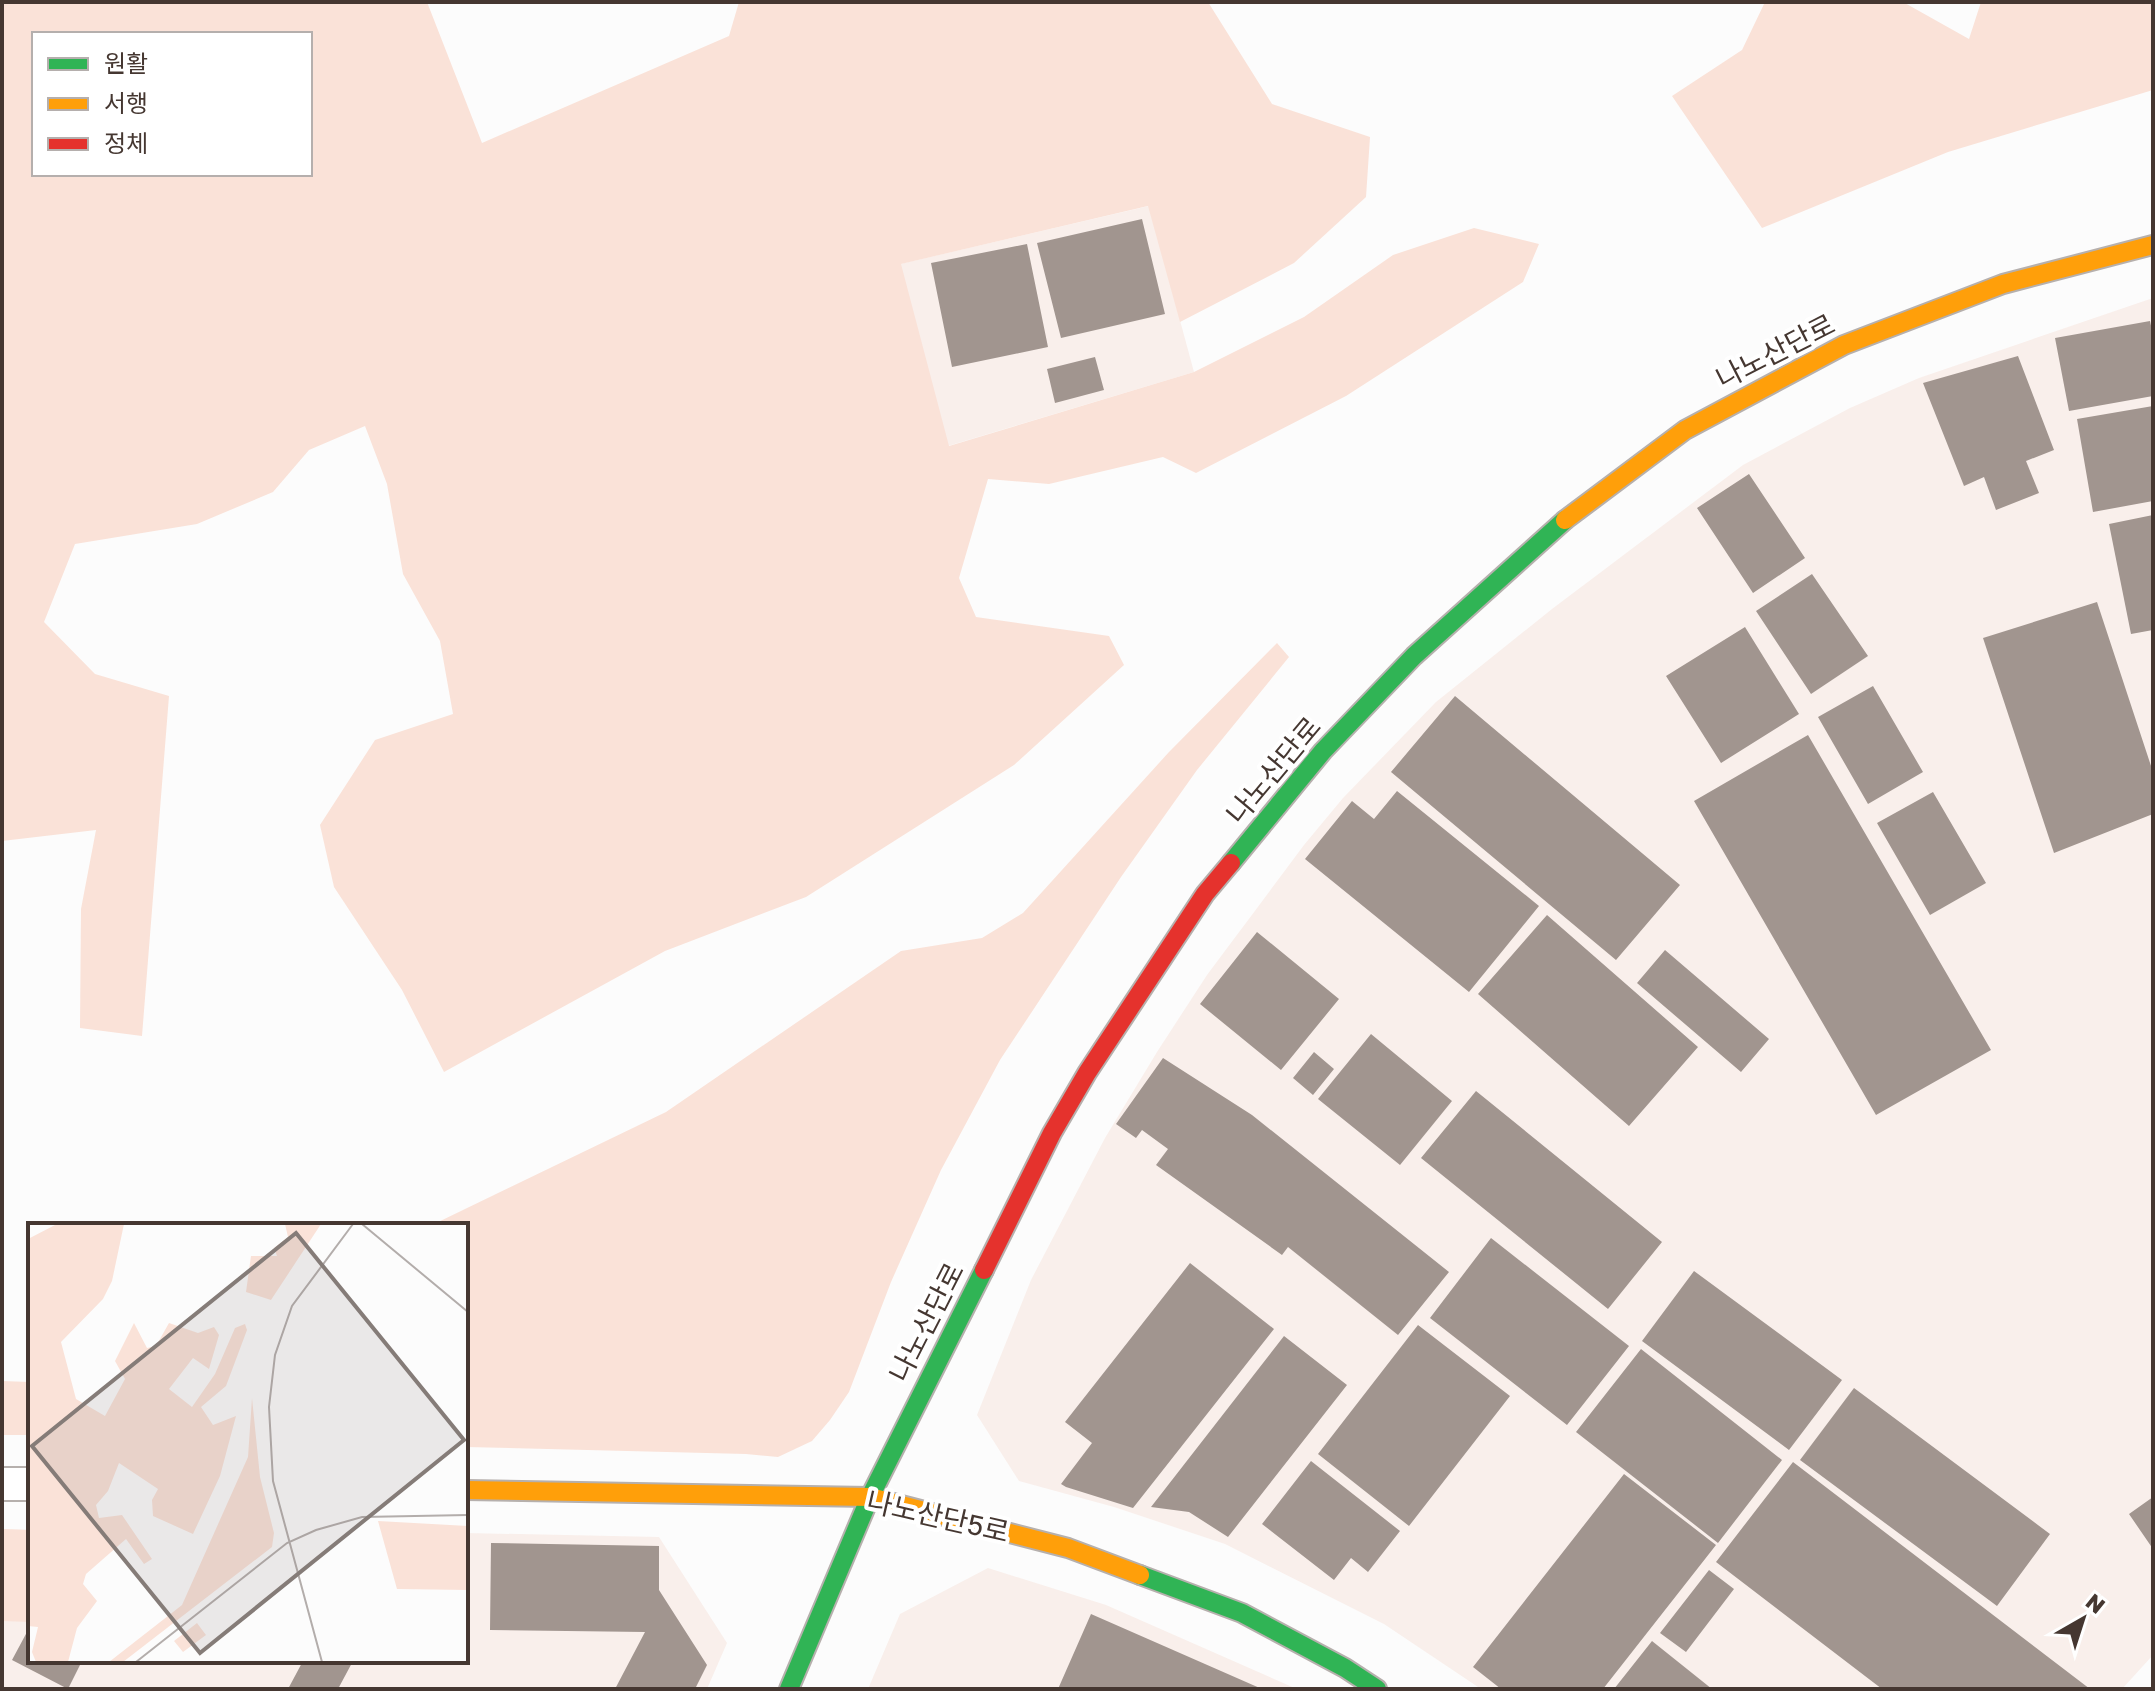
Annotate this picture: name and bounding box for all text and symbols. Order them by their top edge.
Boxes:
legend [32,32,312,176]
text: 원활 [104,48,148,77]
text: 서행 [104,88,148,117]
text: 정체 [104,128,148,157]
street label: 나노산단로 [1710,307,1840,395]
street label: 나노산단로 [1219,710,1327,830]
inset map [28,1223,468,1663]
street label: 나노산단로 [882,1257,970,1387]
street label: 나노산단5로 [864,1484,1012,1548]
north arrow [2043,1579,2123,1659]
text: N [2081,1587,2111,1619]

